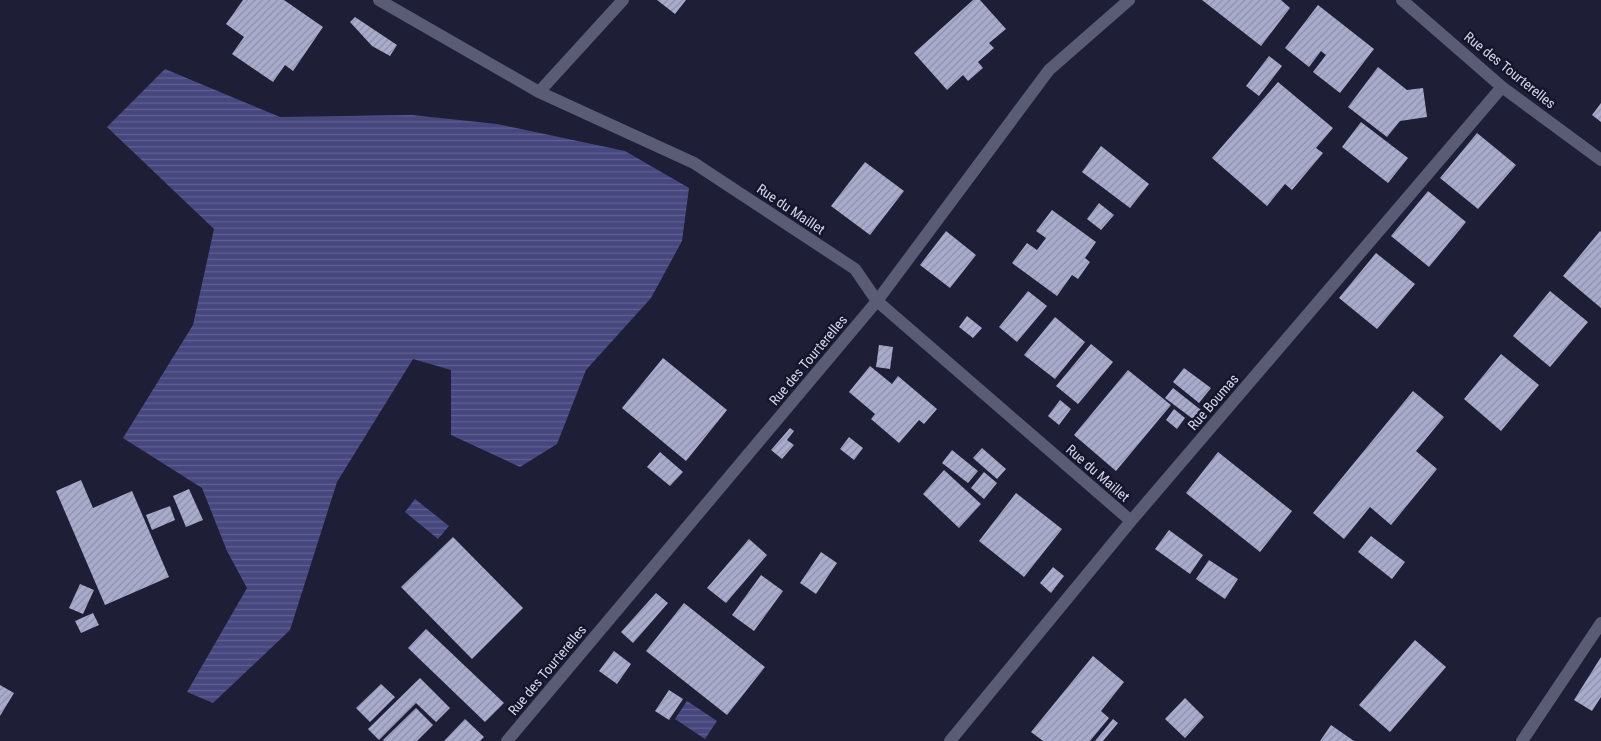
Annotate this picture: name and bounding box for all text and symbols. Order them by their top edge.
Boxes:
street label: Rue des Tourterelles [1461,28,1559,112]
street label: Rue du Maillet [754,180,828,238]
street label: Rue des Tourterelles [766,312,850,408]
street label: Rue Boumas [1184,371,1242,433]
street label: Rue du Maillet [1063,441,1133,505]
street label: Rue des Tourterelles [505,622,589,718]

